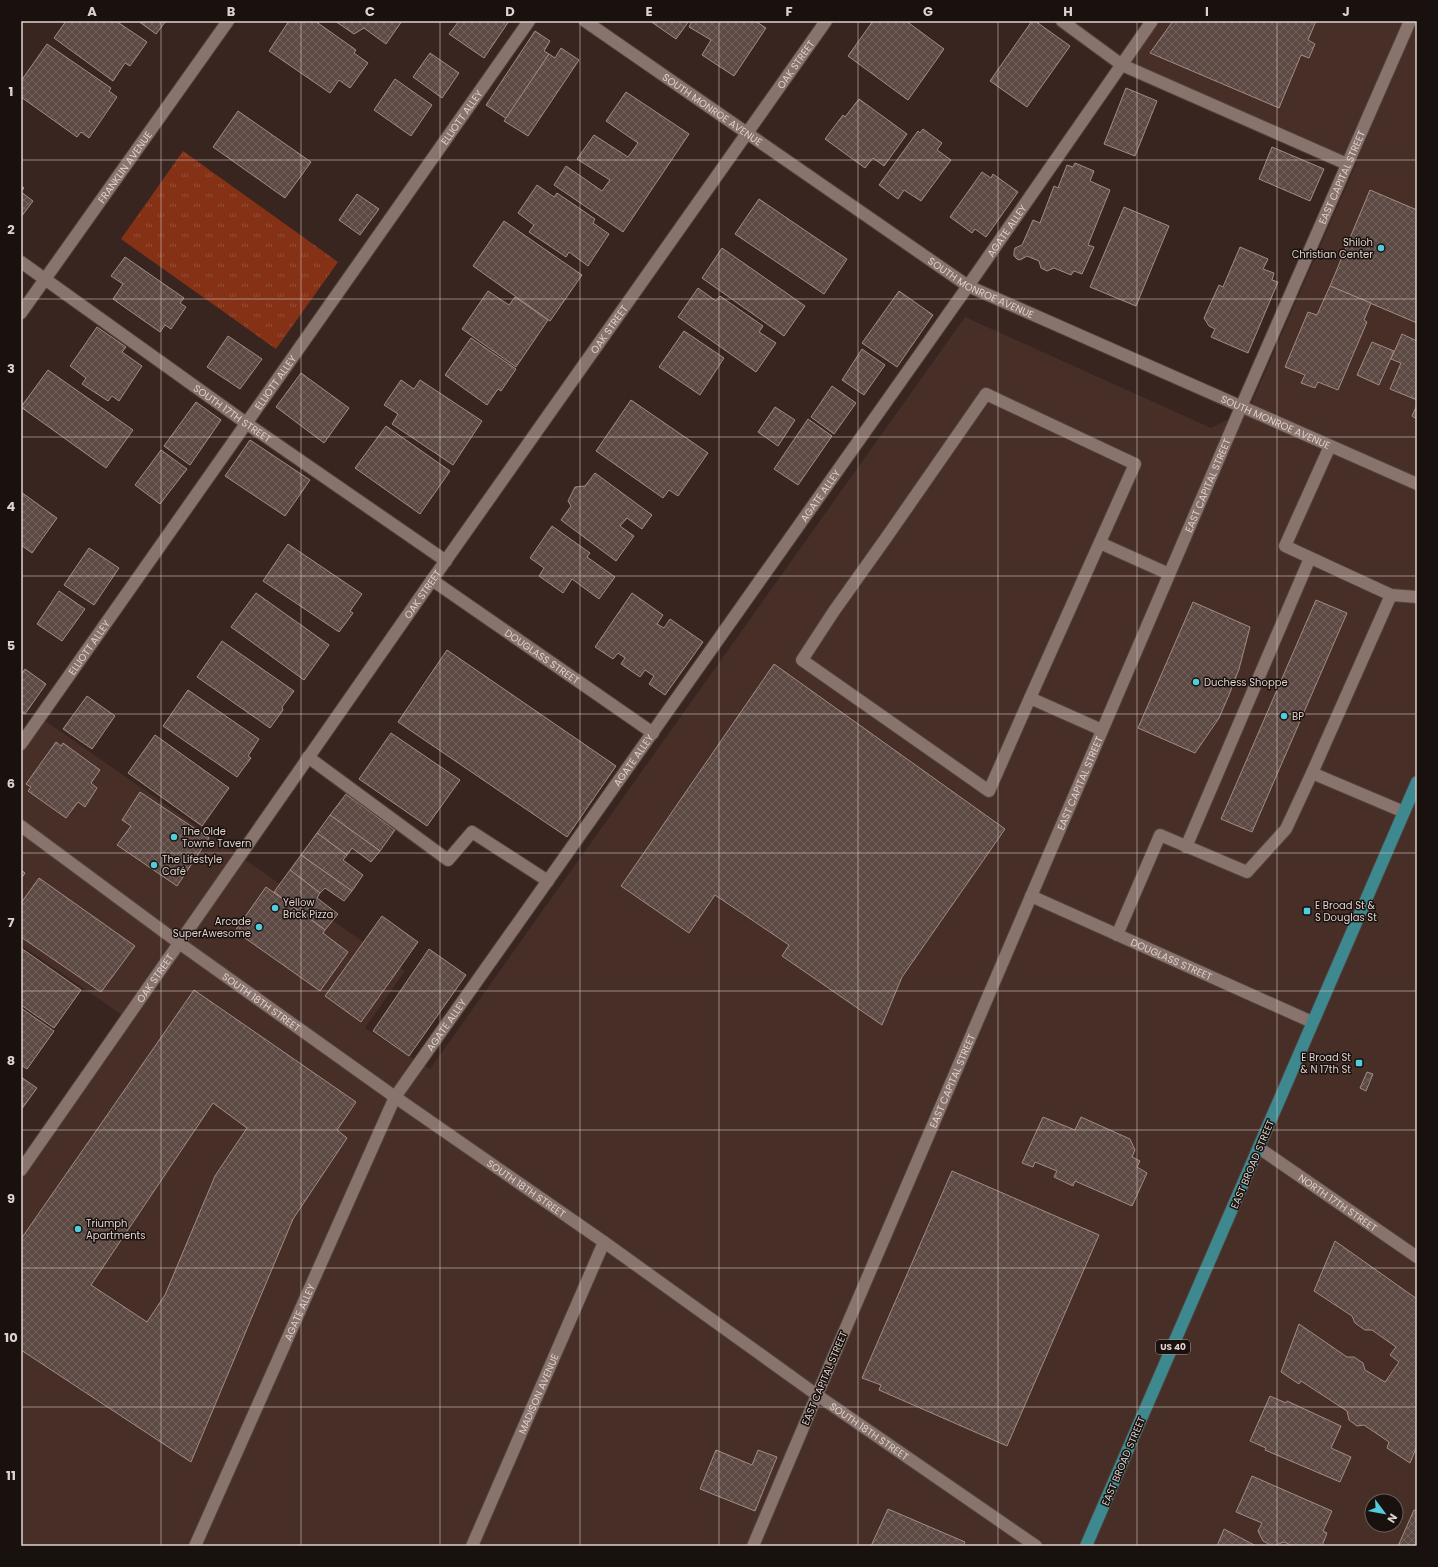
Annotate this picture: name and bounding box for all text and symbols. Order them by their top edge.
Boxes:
text: A [87,2,97,21]
text: B [227,2,236,21]
text: C [365,2,375,21]
text: D [505,2,515,21]
text: E [645,2,653,21]
text: F [785,2,793,21]
text: G [923,2,933,21]
text: H [1063,2,1073,21]
text: I [1205,2,1209,21]
text: J [1342,2,1350,21]
street label: OAK STREET [774,37,819,92]
street label: SOUTH MONROE AVENUE [659,70,765,149]
text: 1 [9,82,13,101]
street label: ELLIOTT ALLEY [437,87,486,148]
street label: FRANKLIN AVENUE [94,128,156,206]
street label: EAST CAPITAL STREET [1315,128,1369,227]
street label: AGATE ALLEY [983,201,1031,260]
text: 2 [7,220,15,239]
place label: Shiloh Christian Center [1292,235,1373,262]
marker: Shiloh Christian Center [1376,243,1386,253]
street label: SOUTH MONROE AVENUE [925,254,1036,322]
street label: OAK STREET [587,302,632,357]
street label: ELLIOTT ALLEY [251,352,300,413]
text: 3 [7,359,15,378]
street label: SOUTH 17TH STREET [190,381,275,447]
street label: SOUTH MONROE AVENUE [1218,391,1333,453]
street label: EAST CAPITAL STREET [1181,436,1235,535]
street label: AGATE ALLEY [797,466,844,525]
text: 4 [7,497,16,516]
street label: OAK STREET [400,566,445,622]
street label: ELLIOTT ALLEY [65,617,114,678]
street label: DOUGLASS STREET [501,625,583,688]
text: 5 [7,636,15,655]
place label: Duchess Shoppe [1204,675,1288,690]
marker: Duchess Shoppe [1191,677,1201,687]
place label: BP [1292,709,1304,724]
marker: BP [1279,711,1289,721]
street label: AGATE ALLEY [610,731,657,790]
street label: EAST CAPITAL STREET [1053,733,1107,832]
text: 6 [7,774,15,793]
place label: The Olde Towne Tavern [182,824,251,851]
marker: The Olde Towne Tavern [169,832,179,842]
place label: The Lifestyle Café [162,852,222,879]
marker: The Lifestyle Café [149,860,159,870]
place label: Yellow Brick Pizza [283,895,333,922]
place label: E Broad St & S Douglas St [1315,898,1377,925]
marker: Yellow Brick Pizza [270,903,280,913]
marker: E Broad St & S Douglas St [1302,906,1312,916]
text: 7 [8,913,15,932]
place label: Arcade SuperAwesome [173,914,251,941]
marker: Arcade SuperAwesome [254,922,264,932]
street label: DOUGLASS STREET [1128,935,1215,985]
street label: OAK STREET [133,950,178,1006]
street label: SOUTH 18TH STREET [219,969,304,1036]
street label: AGATE ALLEY [423,996,470,1054]
street label: EAST CAPITAL STREET [926,1031,979,1130]
place label: E Broad St & N 17th St [1300,1050,1351,1077]
text: 8 [7,1051,15,1070]
marker: E Broad St & N 17th St [1354,1058,1364,1068]
street label: EAST BROAD STREET [1227,1117,1278,1211]
street label: SOUTH 18TH STREET [484,1156,569,1222]
street label: NORTH 17TH STREET [1295,1170,1381,1236]
text: 9 [7,1189,15,1208]
place label: Triumph Apartments [86,1216,145,1243]
marker: Triumph Apartments [73,1224,83,1234]
street label: AGATE ALLEY [280,1281,319,1343]
text: 10 [4,1328,18,1347]
street label: EAST CAPITAL STREET [798,1328,851,1427]
road number: US 40 [1156,1340,1190,1354]
street label: MADISON AVENUE [515,1352,563,1436]
street label: SOUTH 18TH STREET [826,1399,912,1464]
street label: EAST BROAD STREET [1098,1414,1149,1508]
text: 11 [6,1466,16,1485]
north arrow [1364,1493,1404,1533]
text: N [1384,1511,1401,1526]

